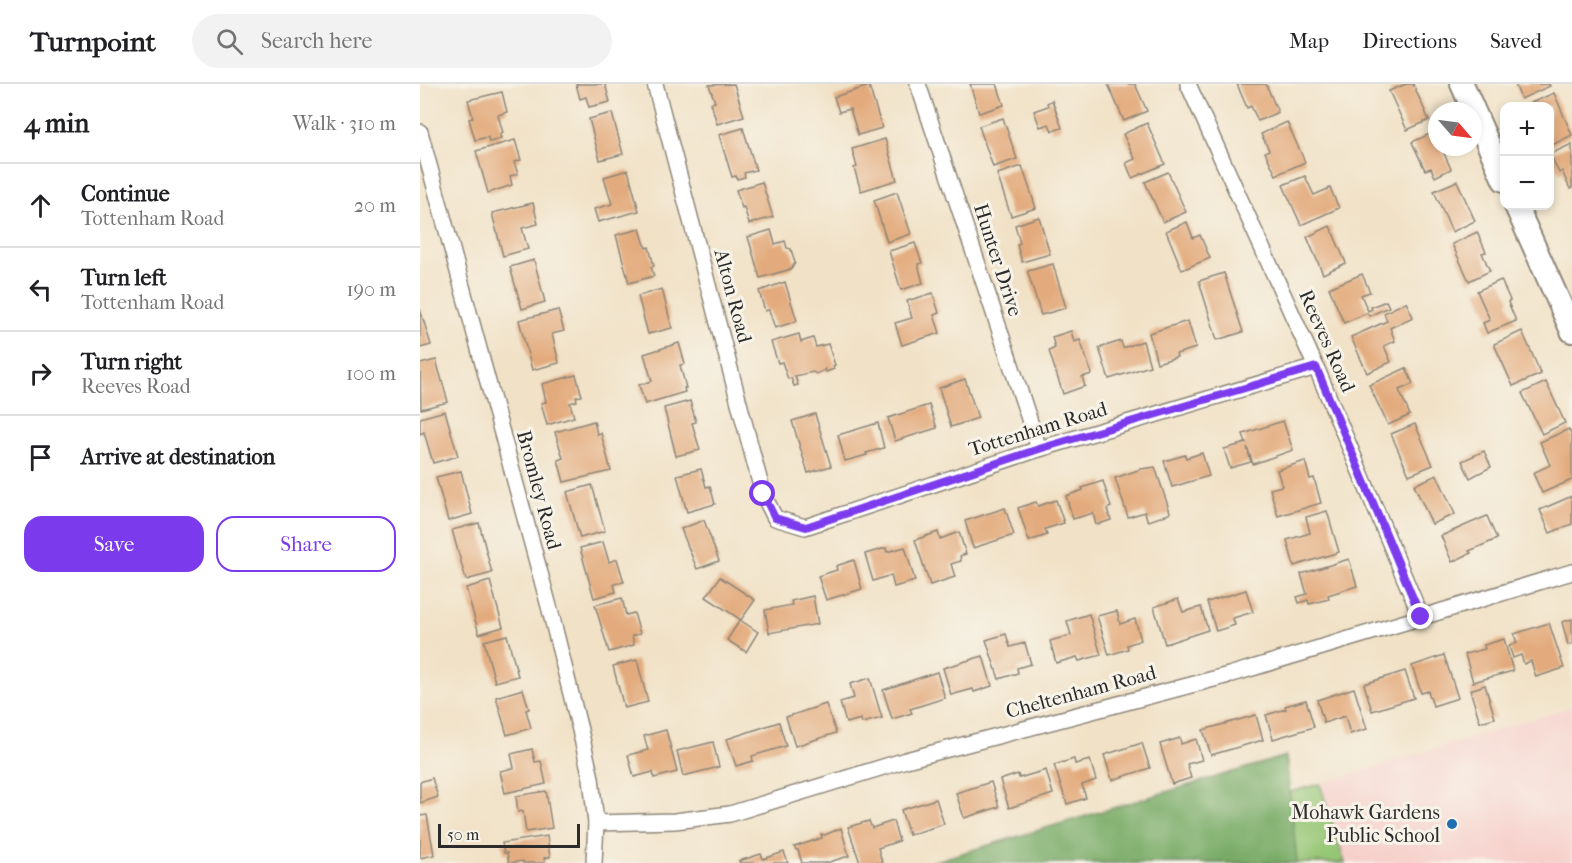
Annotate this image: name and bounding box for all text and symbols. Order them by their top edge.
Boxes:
search box [192,14,612,68]
text: Turnpoint [30,25,156,58]
icon: search [213,25,246,58]
text: Search here [261,28,372,54]
text: Map [1289,29,1329,53]
text: Directions [1362,29,1457,53]
text: Saved [1490,29,1542,53]
north arrow [1428,102,1482,156]
map controls [1500,102,1554,210]
button: + [1500,102,1554,156]
text: 4 min [24,108,89,139]
text: Walk · 310 m [293,112,396,135]
button: − [1500,156,1554,210]
text: Continue [81,181,170,207]
icon: ahead [24,189,57,222]
text: 20 m [354,194,396,217]
street label: Hunter Drive [969,201,1027,319]
text: Tottenham Road [81,207,224,230]
street label: Alton Road [709,246,757,346]
text: Turn left [81,265,167,291]
icon: left [24,273,57,306]
text: 190 m [346,278,396,301]
street label: Reeves Road [1294,286,1360,397]
text: Tottenham Road [81,291,224,314]
text: Turn right [81,349,182,375]
icon: right [24,357,57,390]
text: 100 m [346,362,396,385]
text: Reeves Road [81,375,191,398]
street label: Tottenham Road [966,397,1111,461]
street label: Bromley Road [512,428,566,553]
icon: arrive [24,441,57,474]
text: Arrive at destination [81,444,275,470]
route start [749,480,775,506]
button: Save [24,516,204,572]
button: Share [216,516,396,572]
route end [1407,603,1433,629]
street label: Cheltenham Road [1003,661,1160,723]
place label: Mohawk Gardens Public School [1291,801,1440,847]
marker: Mohawk Gardens Public School [1445,817,1459,831]
scale bar [438,821,580,848]
text: 50 m [447,825,479,844]

